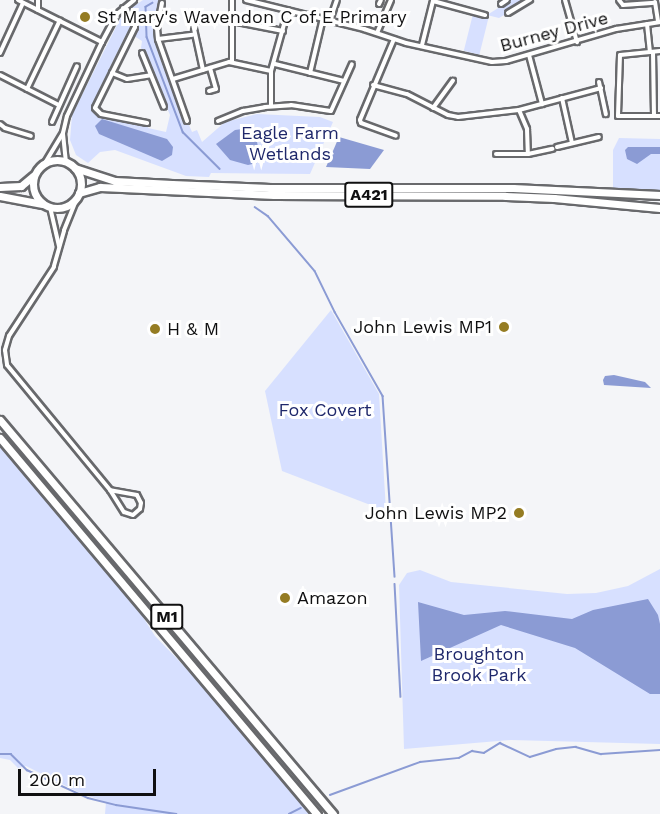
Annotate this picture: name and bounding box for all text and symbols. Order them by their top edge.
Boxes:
place label: St Mary's Wavendon C of E Primary [97,6,408,28]
street label: Burney Drive [497,7,611,57]
marker: St Mary's Wavendon C of E Primary [78,10,92,24]
park label: Eagle Farm Wetlands [241,123,339,166]
road number: A421 [344,182,394,208]
place label: John Lewis MP1 [353,316,492,338]
place label: H & M [167,318,219,340]
marker: John Lewis MP1 [497,320,511,334]
marker: H & M [148,322,162,336]
park label: Fox Covert [278,399,372,421]
place label: John Lewis MP2 [365,502,507,524]
marker: John Lewis MP2 [512,506,526,520]
place label: Amazon [297,587,368,609]
marker: Amazon [278,591,292,605]
road number: M1 [149,604,185,630]
park label: Broughton Brook Park [431,644,527,686]
scale bar [21,757,159,795]
text: 200 m [29,769,85,790]

